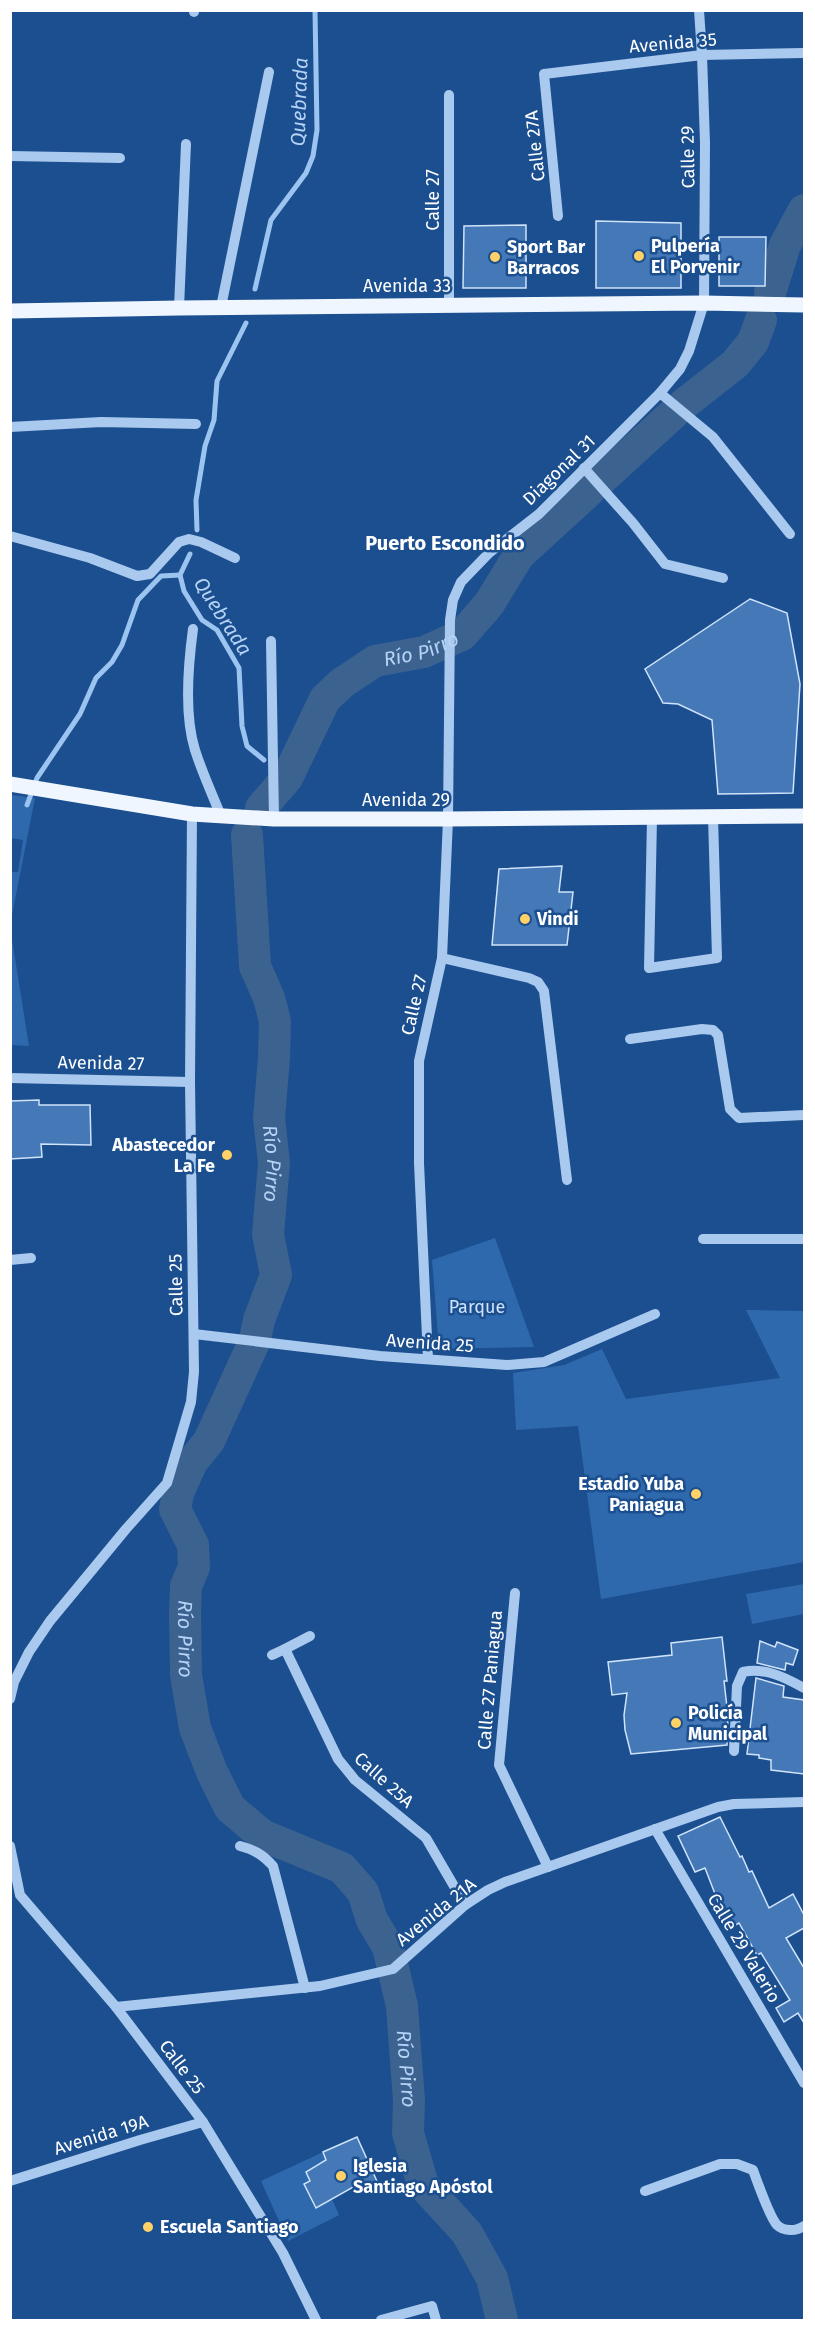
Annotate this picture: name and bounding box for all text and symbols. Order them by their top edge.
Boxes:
street label: Avenida 35 [628,28,718,58]
water label: Quebrada [285,57,313,147]
street label: Calle 27A [520,109,550,182]
street label: Calle 29 [676,125,700,189]
street label: Calle 27 [422,169,444,231]
place label: Pulpería El Porvenir [651,235,740,278]
place label: Sport Bar Barracos [507,236,586,279]
marker: Pulpería El Porvenir [632,249,646,263]
marker: Sport Bar Barracos [488,250,502,264]
street label: Avenida 33 [363,275,451,297]
street label: Diagonal 31 [518,430,600,510]
district label: Puerto Escondido [365,531,525,555]
water label: Quebrada [189,572,257,660]
water label: Río Pirro [381,626,462,671]
street label: Avenida 29 [362,789,450,811]
place label: Vindi [536,908,579,930]
marker: Vindi [518,912,532,926]
street label: Calle 27 [396,973,432,1037]
street label: Avenida 27 [58,1051,144,1075]
water label: Río Pirro [258,1124,286,1203]
place label: Abastecedor La Fe [111,1134,216,1177]
marker: Abastecedor La Fe [220,1148,234,1162]
street label: Calle 25 [164,1254,188,1316]
park label: Parque [449,1296,505,1318]
street label: Avenida 25 [385,1329,475,1357]
place label: Estadio Yuba Paniagua [578,1473,684,1516]
marker: Estadio Yuba Paniagua [689,1487,703,1501]
water label: Río Pirro [173,1600,198,1678]
street label: Calle 27 Paniagua [473,1609,507,1751]
place label: Policía Municipal [688,1702,768,1745]
marker: Policía Municipal [669,1716,683,1730]
street label: Calle 25A [350,1747,419,1813]
street label: Avenida 21A [392,1873,481,1951]
street label: Calle 29 Valerio [703,1889,785,2007]
water label: Río Pirro [392,2029,421,2108]
street label: Calle 25 [154,2035,210,2099]
street label: Avenida 19A [51,2110,151,2160]
place label: Iglesia Santiago Apóstol [353,2155,493,2198]
marker: Iglesia Santiago Apóstol [334,2169,348,2183]
place label: Escuela Santiago [160,2216,298,2238]
marker: Escuela Santiago [141,2220,155,2234]

